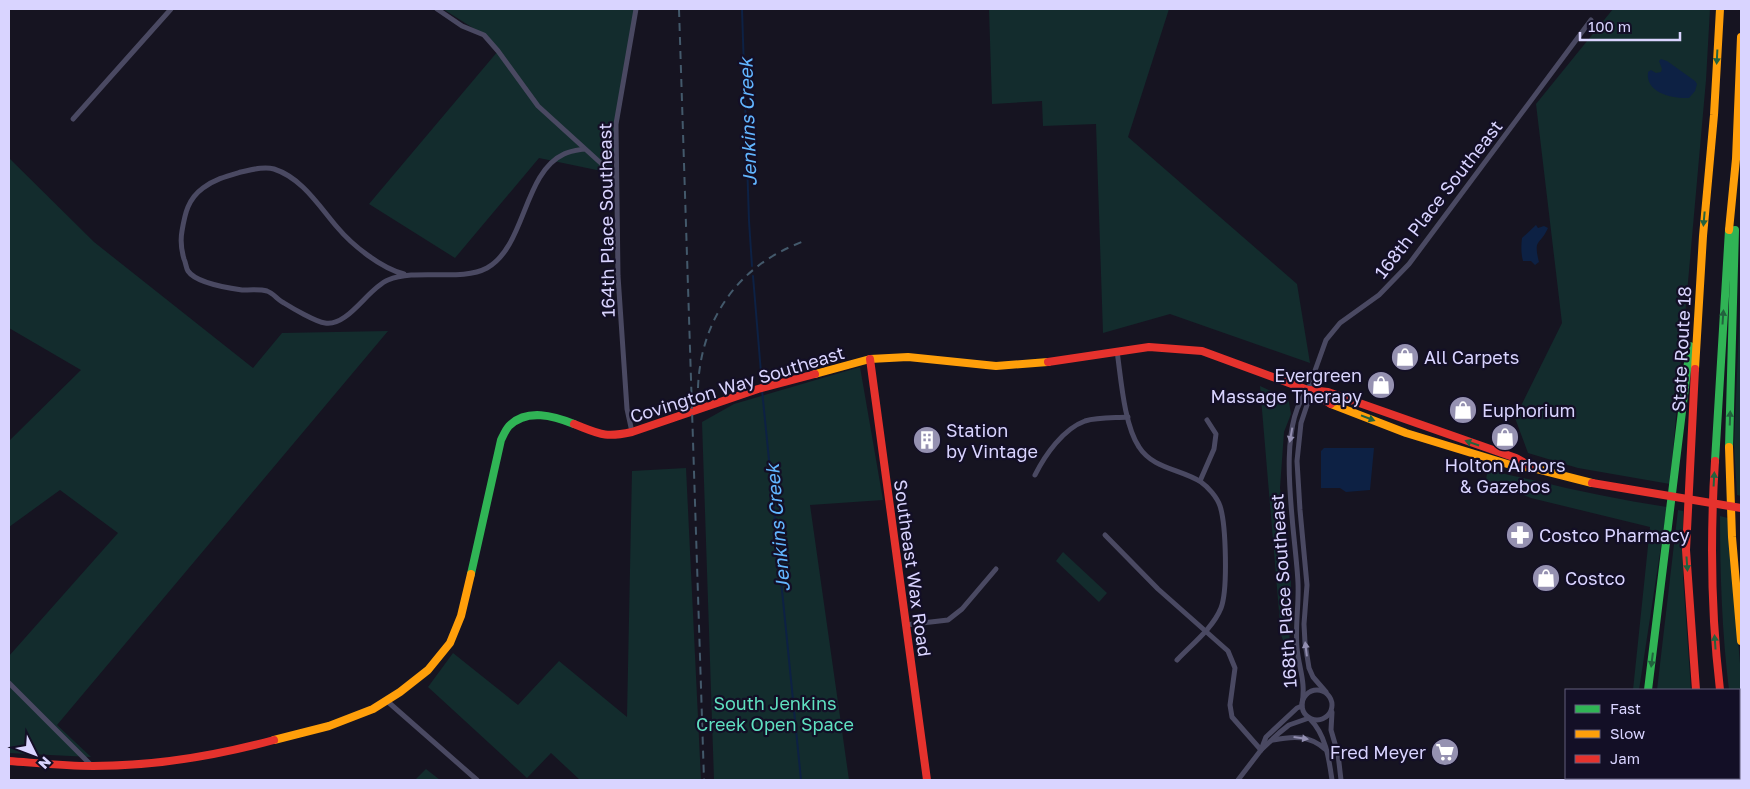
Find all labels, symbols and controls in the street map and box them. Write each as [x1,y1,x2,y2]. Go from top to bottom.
scale bar [1580,10,1680,42]
text: 100 m [1588,17,1631,35]
one-way arrow [1712,50,1720,66]
water label: Jenkins Creek [733,55,761,187]
street label: 168th Place Southeast [1369,116,1507,282]
street label: 164th Place Southeast [593,122,619,318]
one-way arrow [1700,212,1708,228]
street label: State Route 18 [1667,285,1695,413]
one-way arrow [1720,309,1728,325]
street label: Covington Way Southeast [627,341,847,427]
shop icon: All Carpets [1390,342,1420,372]
place label: All Carpets [1424,346,1519,368]
place label: Evergreen Massage Therapy [1211,364,1362,407]
shop icon: Evergreen Massage Therapy [1366,370,1396,400]
shop icon: Euphorium [1448,395,1478,425]
place label: Euphorium [1482,399,1575,421]
one-way arrow [1726,410,1734,426]
one-way arrow [1361,414,1376,422]
place label: Station by Vintage [946,419,1038,462]
shop icon: Holton Arbors & Gazebos [1490,422,1520,452]
building icon: Station by Vintage [912,425,942,455]
one-way arrow [1286,427,1294,443]
one-way arrow [1465,439,1480,446]
place label: Holton Arbors & Gazebos [1445,454,1565,497]
water label: Jenkins Creek [760,461,794,593]
one-way arrow [1710,471,1718,487]
street label: Southeast Wax Road [890,478,936,658]
street label: 168th Place Southeast [1265,493,1301,689]
pharmacy icon: Costco Pharmacy [1505,520,1535,550]
place label: Costco Pharmacy [1539,524,1690,546]
one-way arrow [1684,556,1692,572]
shop icon: Costco [1531,563,1561,593]
place label: Costco [1565,567,1625,589]
one-way arrow [1711,633,1719,649]
one-way arrow [1302,641,1310,657]
one-way arrow [1648,652,1656,668]
legend [1565,689,1740,779]
park label: South Jenkins Creek Open Space [696,692,854,735]
text: Fast [1610,699,1641,717]
text: Slow [1610,724,1645,742]
north arrow [10,729,60,779]
one-way arrow [1293,734,1309,742]
supermarket icon: Fred Meyer [1430,737,1460,767]
place label: Fred Meyer [1330,741,1426,763]
text: Jam [1610,749,1640,767]
text: N [35,753,55,773]

